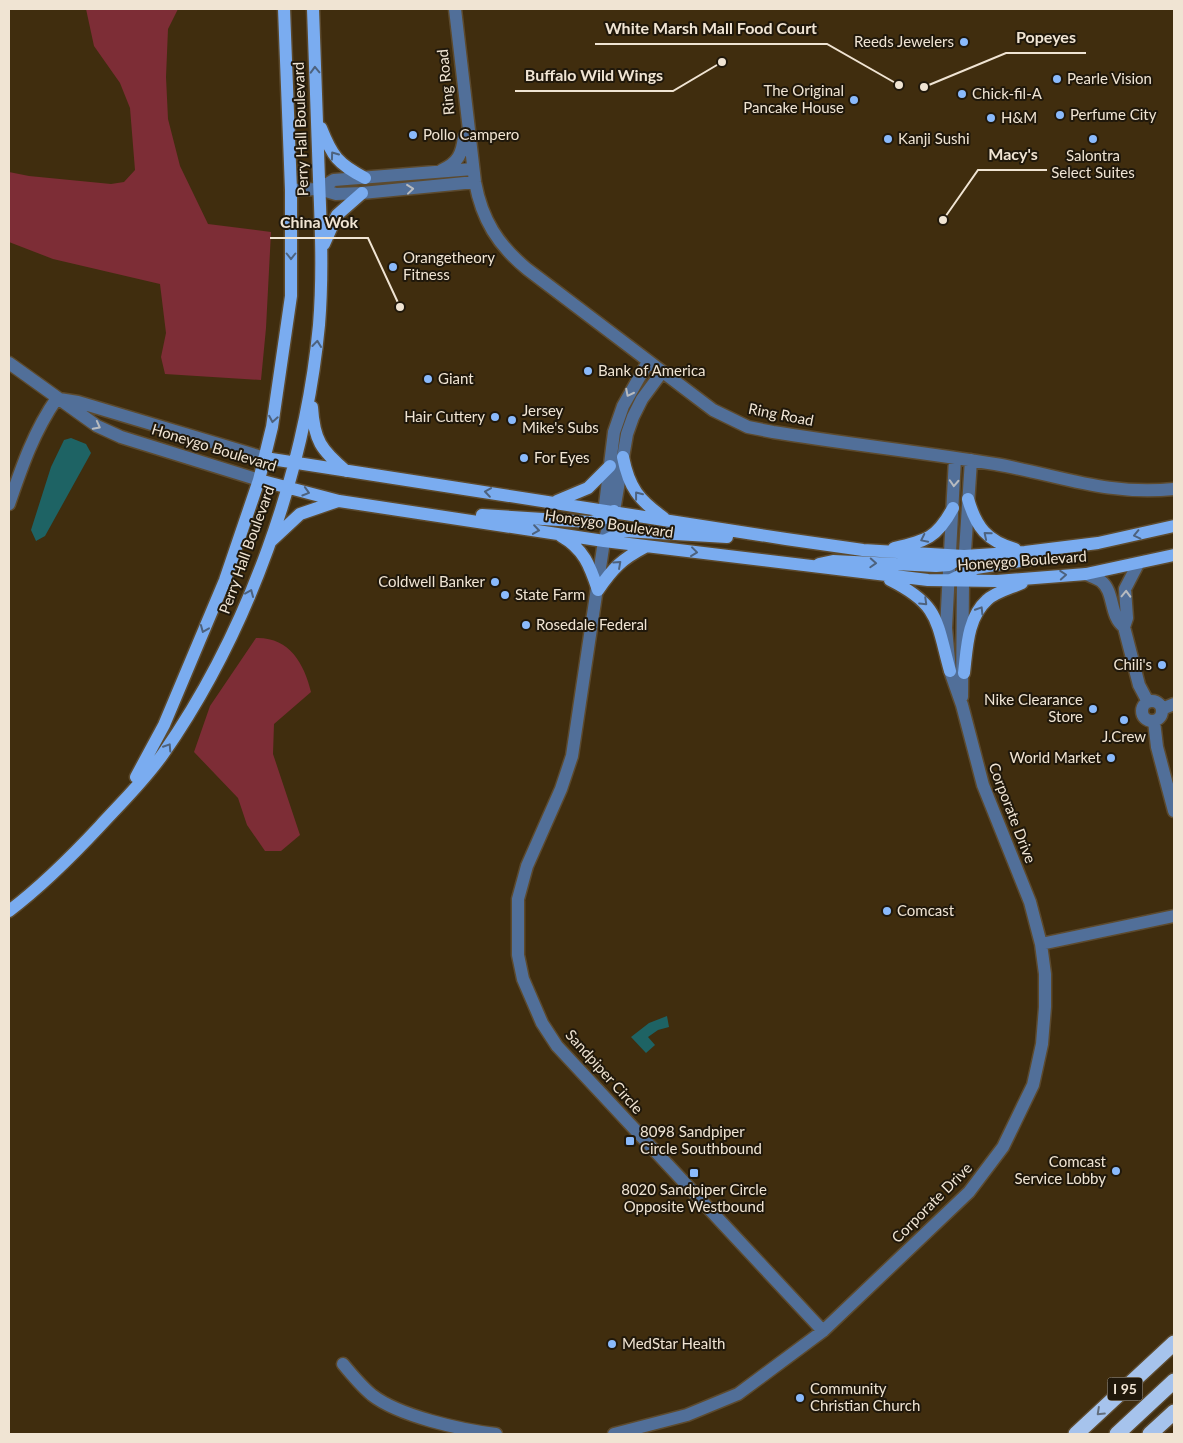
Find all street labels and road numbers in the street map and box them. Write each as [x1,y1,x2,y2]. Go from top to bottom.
street label: Ring Road [433,48,457,116]
street label: Perry Hall Boulevard [289,61,311,197]
street label: Ring Road [747,399,815,429]
street label: Honeygo Boulevard [150,419,279,475]
street label: Perry Hall Boulevard [215,483,278,616]
street label: Honeygo Boulevard [544,505,675,541]
street label: Honeygo Boulevard [957,546,1087,574]
street label: Corporate Drive [985,760,1040,866]
street label: Sandpiper Circle [562,1026,647,1117]
street label: Corporate Drive [887,1158,975,1246]
road number: I 95 [1108,1378,1142,1400]

